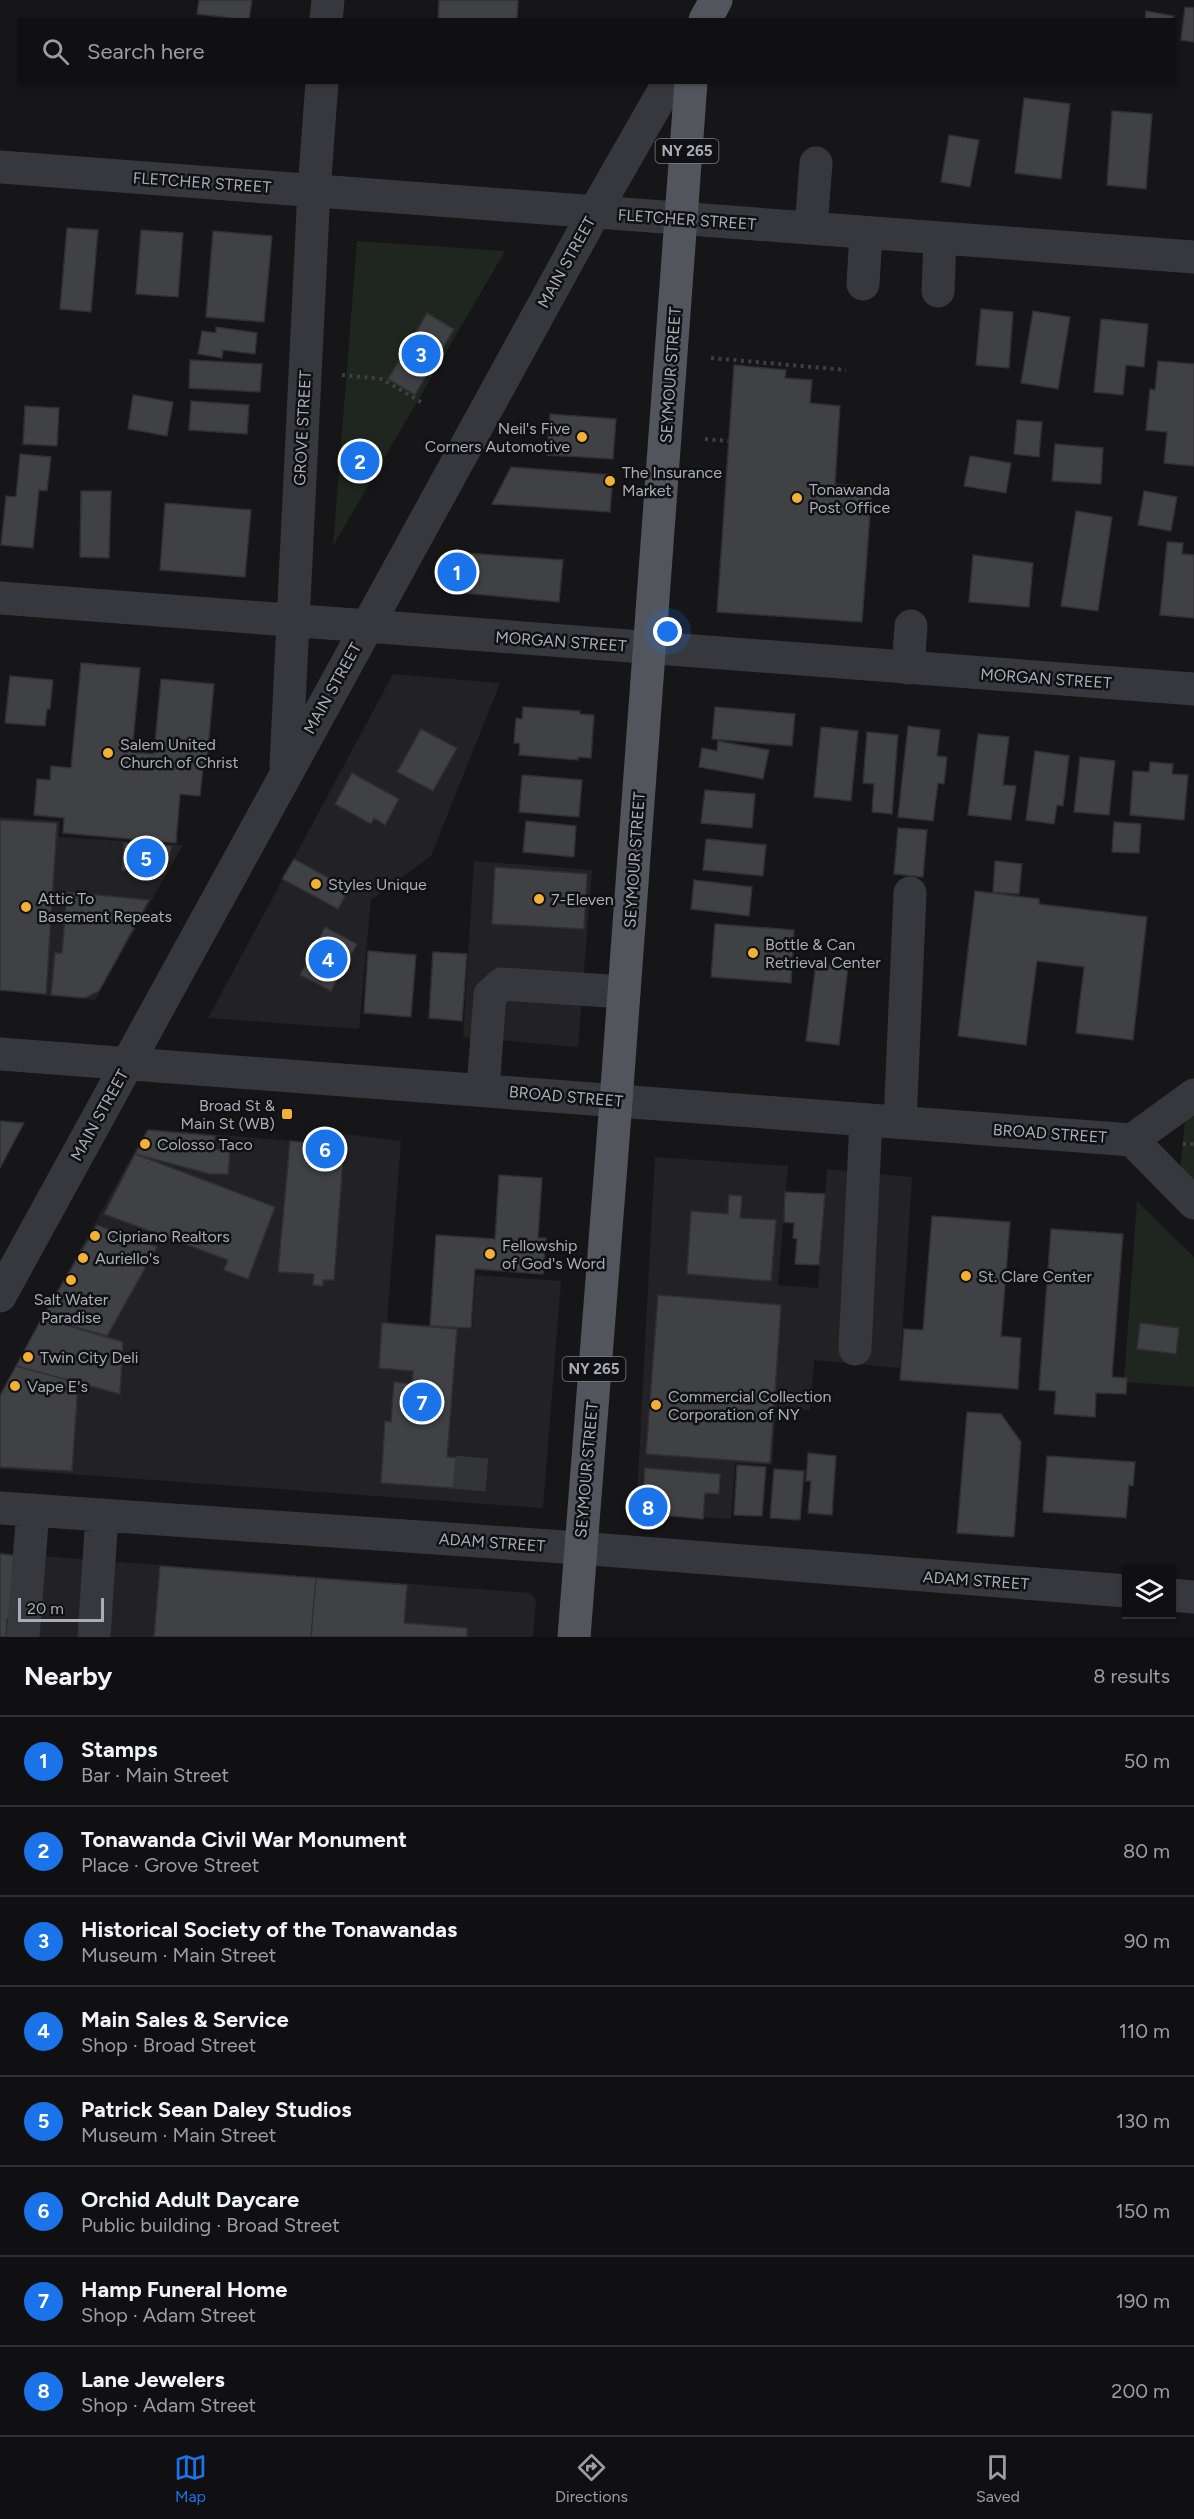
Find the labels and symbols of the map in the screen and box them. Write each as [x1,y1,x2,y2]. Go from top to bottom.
road number: NY 265 [656,139,718,163]
street label: FLETCHER STREET [132,168,272,197]
street label: FLETCHER STREET [617,205,757,234]
street label: MAIN STREET [534,213,599,311]
street label: SEYMOUR STREET [656,306,685,444]
pin: 3 [402,332,440,376]
street label: GROVE STREET [290,370,315,486]
place label: Neil's Five Corners Automotive [425,419,570,456]
marker: Neil's Five Corners Automotive [575,430,589,444]
pin: 2 [340,438,380,484]
place label: The Insurance Market [622,463,722,500]
marker: The Insurance Market [603,474,617,488]
place label: Tonawanda Post Office [809,480,890,517]
marker: Tonawanda Post Office [790,491,804,505]
pin: 1 [438,550,476,594]
your location [653,617,682,646]
street label: MORGAN STREET [495,627,627,656]
street label: MAIN STREET [300,639,365,737]
street label: MORGAN STREET [980,664,1112,693]
place label: Salem United Church of Christ [120,735,239,772]
marker: Salem United Church of Christ [101,746,115,760]
street label: SEYMOUR STREET [620,791,649,929]
pin: 5 [126,836,166,880]
place label: Styles Unique [328,875,427,894]
marker: Styles Unique [309,877,323,891]
place label: Attic To Basement Repeats [38,889,172,926]
place label: 7-Eleven [551,890,614,909]
marker: 7-Eleven [532,892,546,906]
marker: Attic To Basement Repeats [19,900,33,914]
place label: Bottle & Can Retrieval Center [765,935,881,972]
pin: 4 [308,936,348,982]
marker: Bottle & Can Retrieval Center [746,946,760,960]
street label: MAIN STREET [67,1066,132,1164]
street label: BROAD STREET [508,1082,624,1111]
place label: Broad St & Main St (WB) [180,1096,276,1133]
marker: Broad St & Main St (WB) [280,1107,294,1121]
street label: BROAD STREET [992,1120,1108,1147]
pin: 6 [306,1126,344,1172]
place label: Colosso Taco [157,1135,253,1154]
marker: Colosso Taco [138,1137,152,1151]
place label: Cipriano Realtors [107,1227,230,1246]
marker: Cipriano Realtors [88,1229,102,1243]
place label: Fellowship of God's Word [502,1236,605,1273]
marker: Fellowship of God's Word [483,1247,497,1261]
place label: Auriello's [95,1249,160,1268]
marker: Auriello's [76,1251,90,1265]
place label: St. Clare Center [978,1267,1092,1286]
marker: St. Clare Center [959,1269,973,1283]
marker: Salt Water Paradise [64,1273,78,1287]
place label: Salt Water Paradise [34,1290,109,1327]
place label: Twin City Deli [40,1348,138,1367]
marker: Twin City Deli [21,1350,35,1364]
road number: NY 265 [562,1357,626,1381]
place label: Vape E's [27,1377,88,1396]
marker: Vape E's [8,1379,22,1393]
pin: 7 [402,1380,442,1424]
place label: Commercial Collection Corporation of NY [668,1387,831,1424]
marker: Commercial Collection Corporation of NY [649,1398,663,1412]
street label: SEYMOUR STREET [571,1401,602,1539]
pin: 8 [628,1484,668,1530]
street label: ADAM STREET [438,1529,546,1556]
street label: ADAM STREET [922,1567,1030,1594]
scale bar [18,1595,104,1622]

